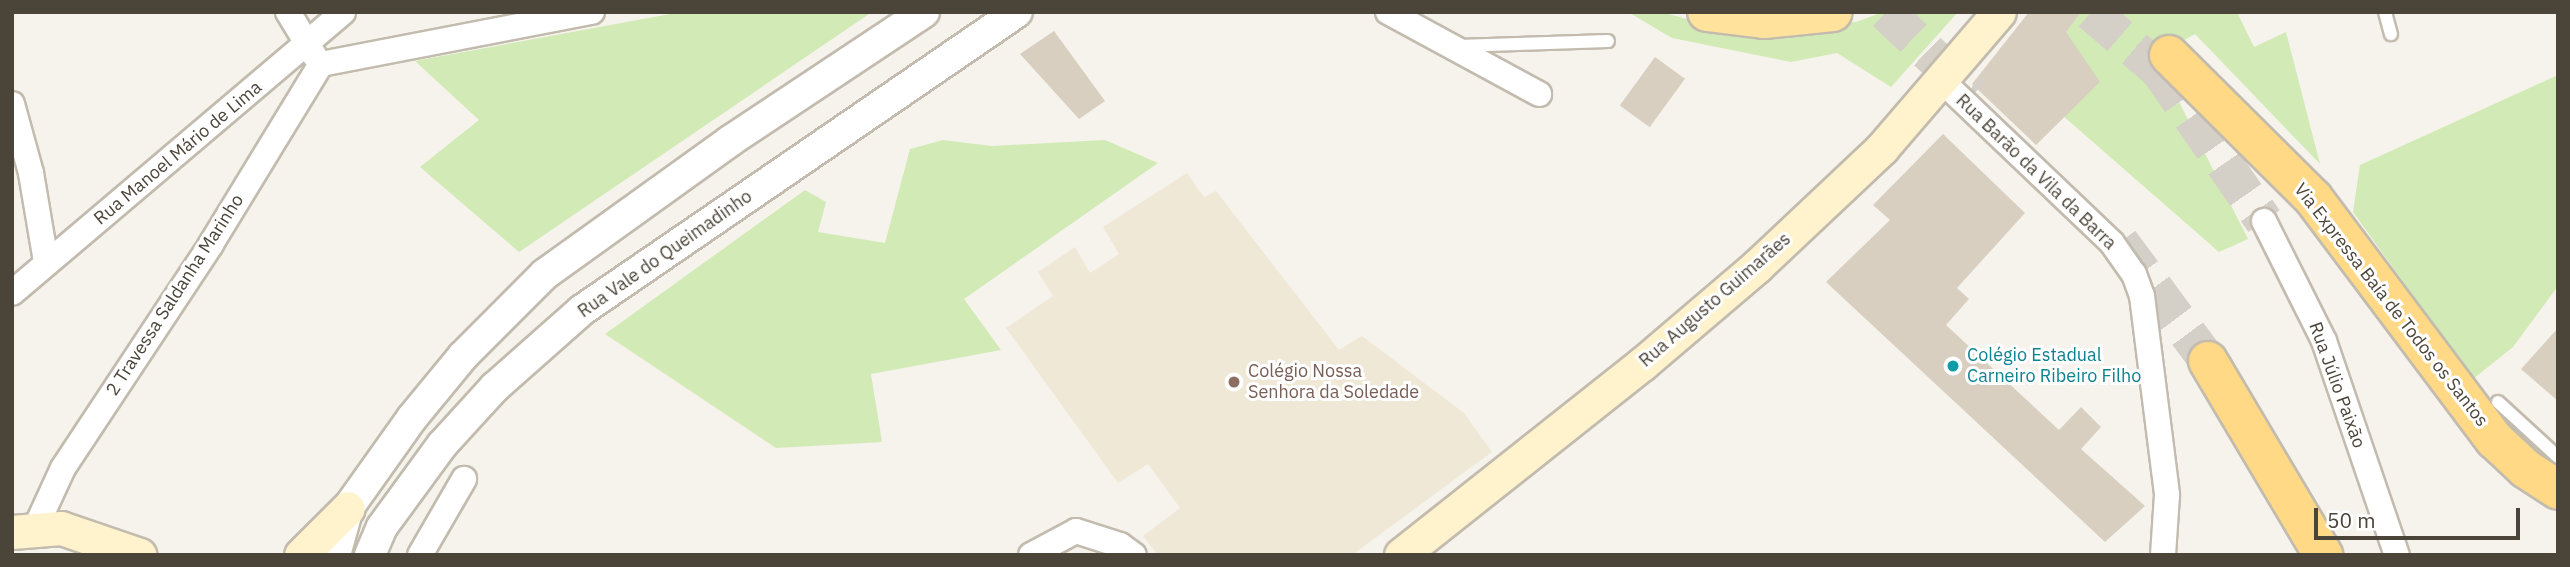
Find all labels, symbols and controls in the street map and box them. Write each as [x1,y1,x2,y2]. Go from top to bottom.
street label: Rua Manoel Mário de Lima [90,77,266,229]
street label: Rua Barão da Vila da Barra [1951,90,2121,254]
street label: Via Expressa Baía de Todos os Santos [2289,179,2493,431]
street label: Rua Vale do Queimadinho [574,186,756,322]
street label: 2 Travessa Saldanha Marinho [102,190,248,400]
street label: Rua Augusto Guimarães [1635,228,1795,372]
street label: Rua Júlio Paixão [2304,319,2370,451]
place label: Colégio Estadual Carneiro Ribeiro Filho [1967,345,2141,388]
marker: Colégio Estadual Carneiro Ribeiro Filho [1945,358,1961,374]
place label: Colégio Nossa Senhora da Soledade [1248,361,1419,404]
marker: Colégio Nossa Senhora da Soledade [1226,374,1242,390]
scale bar [2318,494,2524,538]
text: 50 m [2327,506,2376,534]

